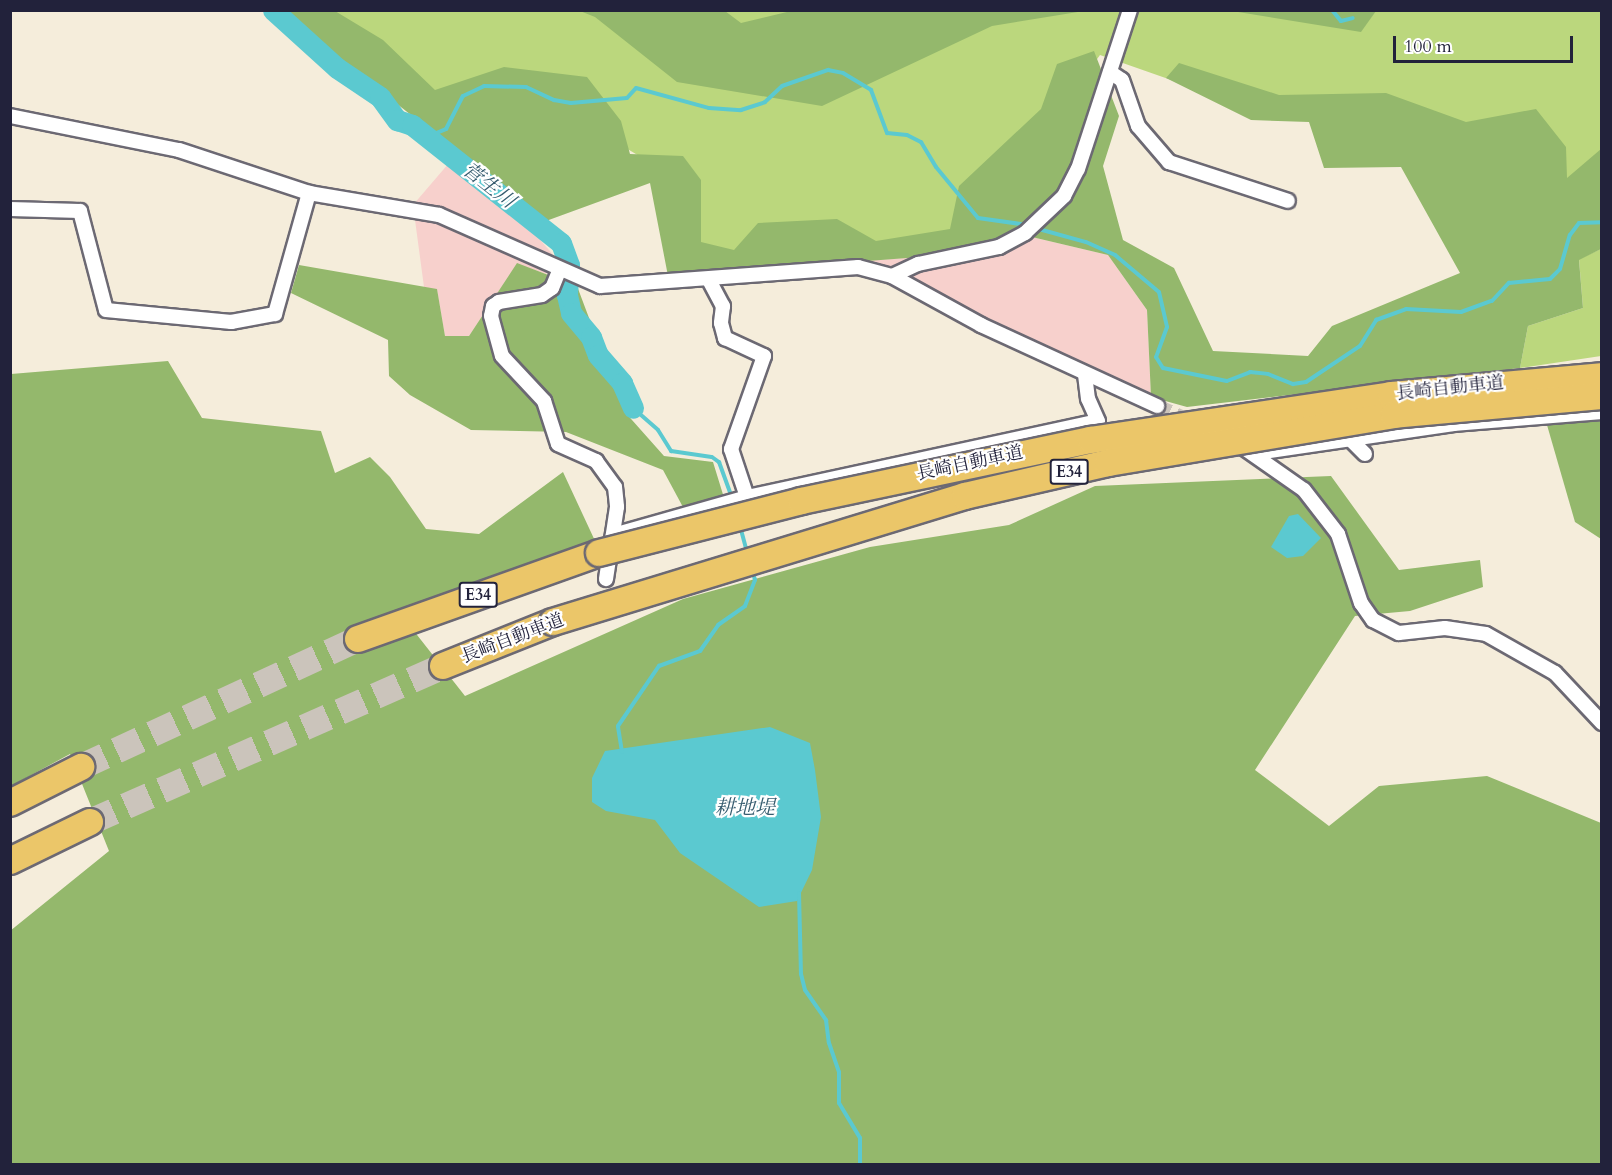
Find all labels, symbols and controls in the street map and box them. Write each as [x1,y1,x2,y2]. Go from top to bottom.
scale bar [1396,24,1576,62]
text: 100 m [1404,34,1452,59]
water label: 菅生川 [458,157,520,213]
street label: 長崎自動車道 [1395,373,1505,405]
street label: 長崎自動車道 [915,442,1025,486]
road number: E34 [1050,459,1088,485]
road number: E34 [458,582,498,608]
street label: 長崎自動車道 [459,610,567,668]
water label: 耕地堤 [715,795,775,819]

